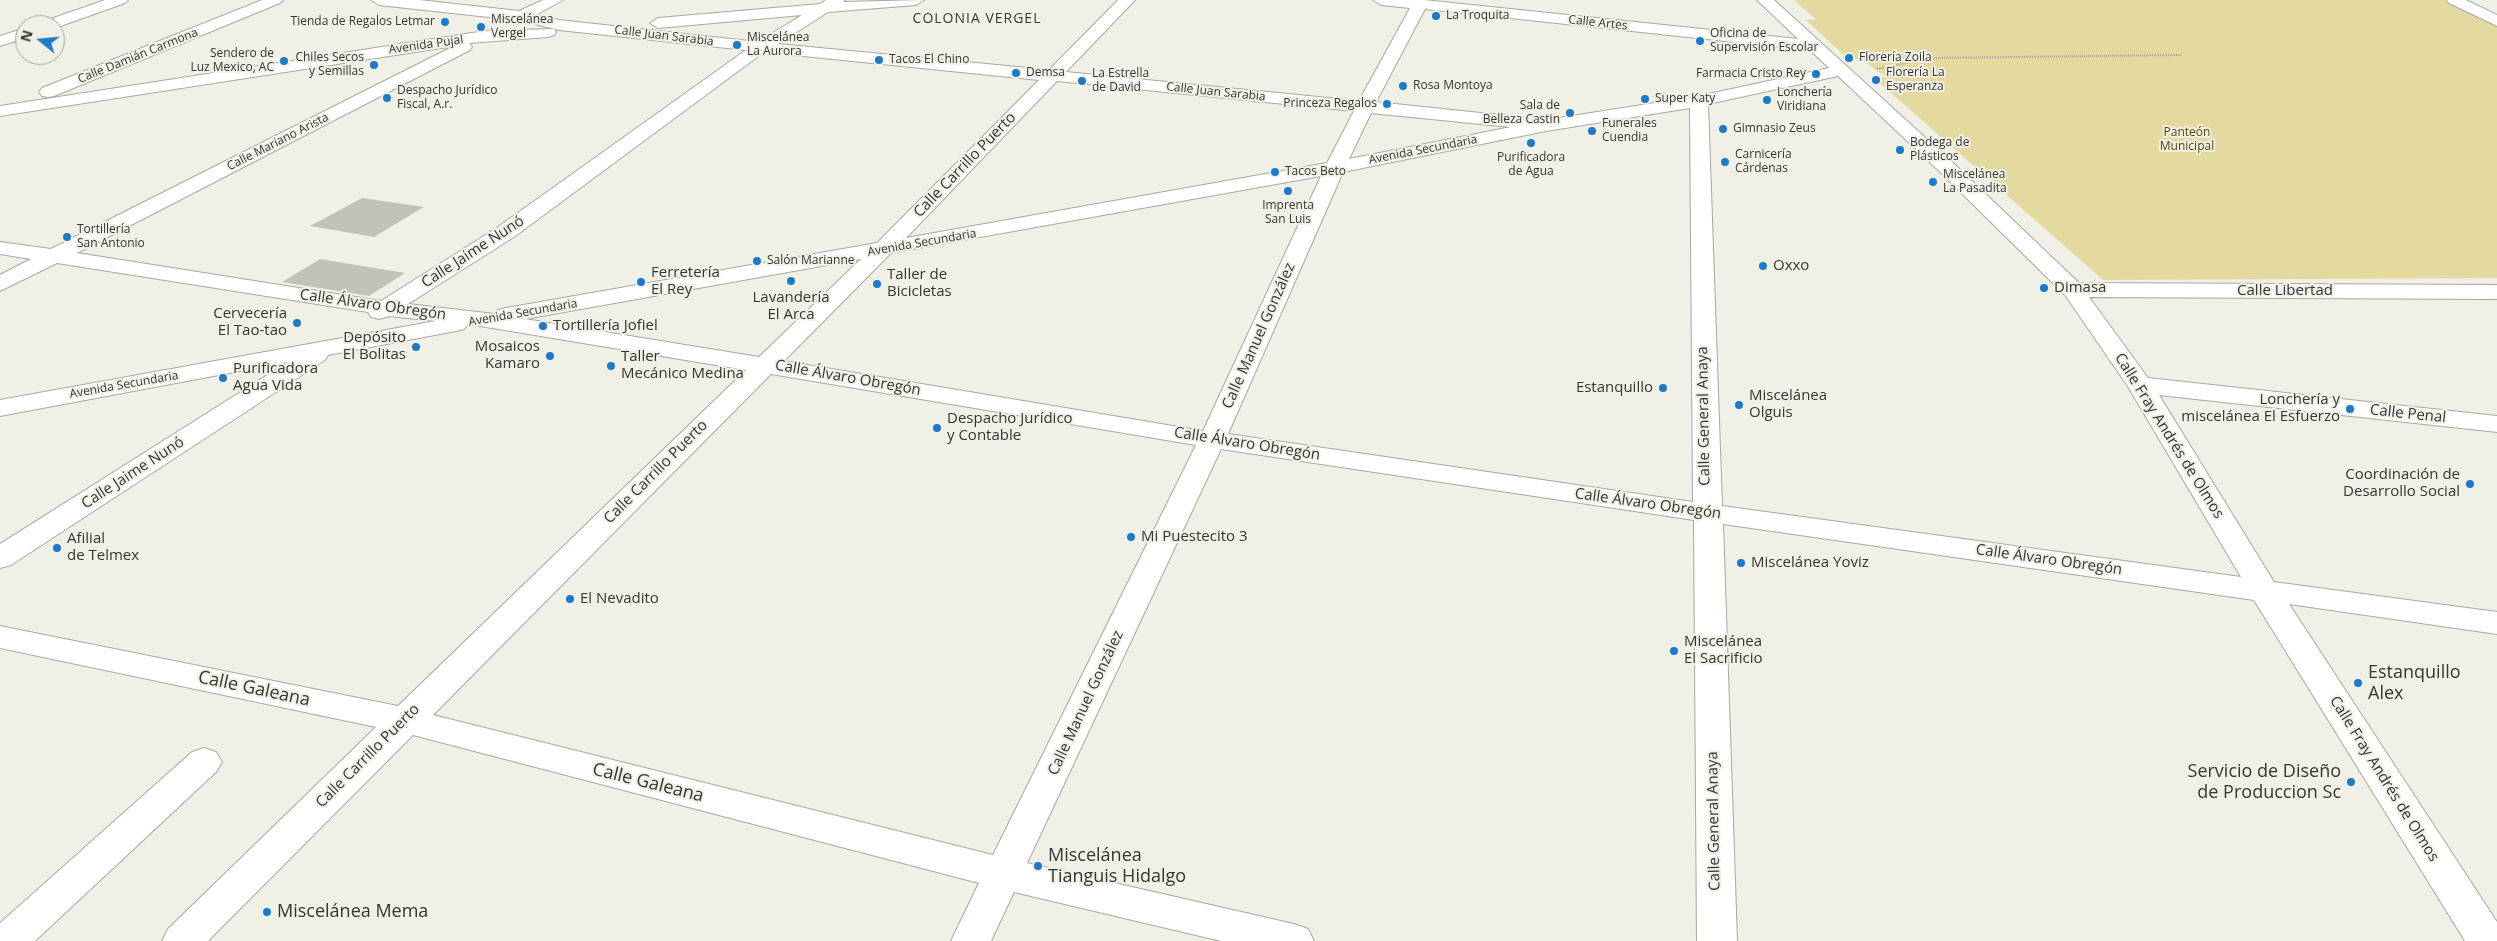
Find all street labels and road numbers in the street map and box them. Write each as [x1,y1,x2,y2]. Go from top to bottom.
street label: Calle Artes [1568,13,1628,33]
street label: Calle Juan Sarabia [614,23,714,49]
street label: Calle Damián Carmona [76,25,200,87]
street label: Avenida Pujal [388,33,464,57]
street label: Calle Juan Sarabia [1166,80,1266,104]
street label: Calle Carrillo Puerto [910,109,1020,221]
street label: Calle Mariano Arista [225,110,331,174]
street label: Avenida Secundaria [1368,132,1478,168]
street label: Calle Jaime Nunó [418,212,528,292]
street label: Avenida Secundaria [866,226,978,260]
street label: Calle Manuel González [1219,260,1299,412]
street label: Calle Libertad [2237,282,2333,300]
street label: Calle Álvaro Obregón [299,286,447,324]
street label: Avenida Secundaria [467,296,579,330]
street label: Calle General Anaya [1694,346,1714,486]
street label: Calle Fray Andrés de Olmos [2111,350,2227,522]
street label: Calle Álvaro Obregón [774,356,922,400]
street label: Avenida Secundaria [68,368,180,402]
street label: Calle Penal [2369,401,2447,427]
street label: Calle Carrillo Puerto [600,416,712,528]
street label: Calle Álvaro Obregón [1173,424,1321,464]
street label: Calle Jaime Nunó [78,433,188,513]
street label: Calle Álvaro Obregón [1574,485,1722,523]
street label: Calle Álvaro Obregón [1975,541,2123,579]
street label: Calle Manuel González [1045,628,1127,778]
street label: Calle Galeana [196,667,312,711]
street label: Calle Fray Andrés de Olmos [2326,693,2442,865]
street label: Calle Carrillo Puerto [312,700,424,812]
street label: Calle General Anaya [1704,751,1724,891]
street label: Calle Galeana [590,759,706,807]

